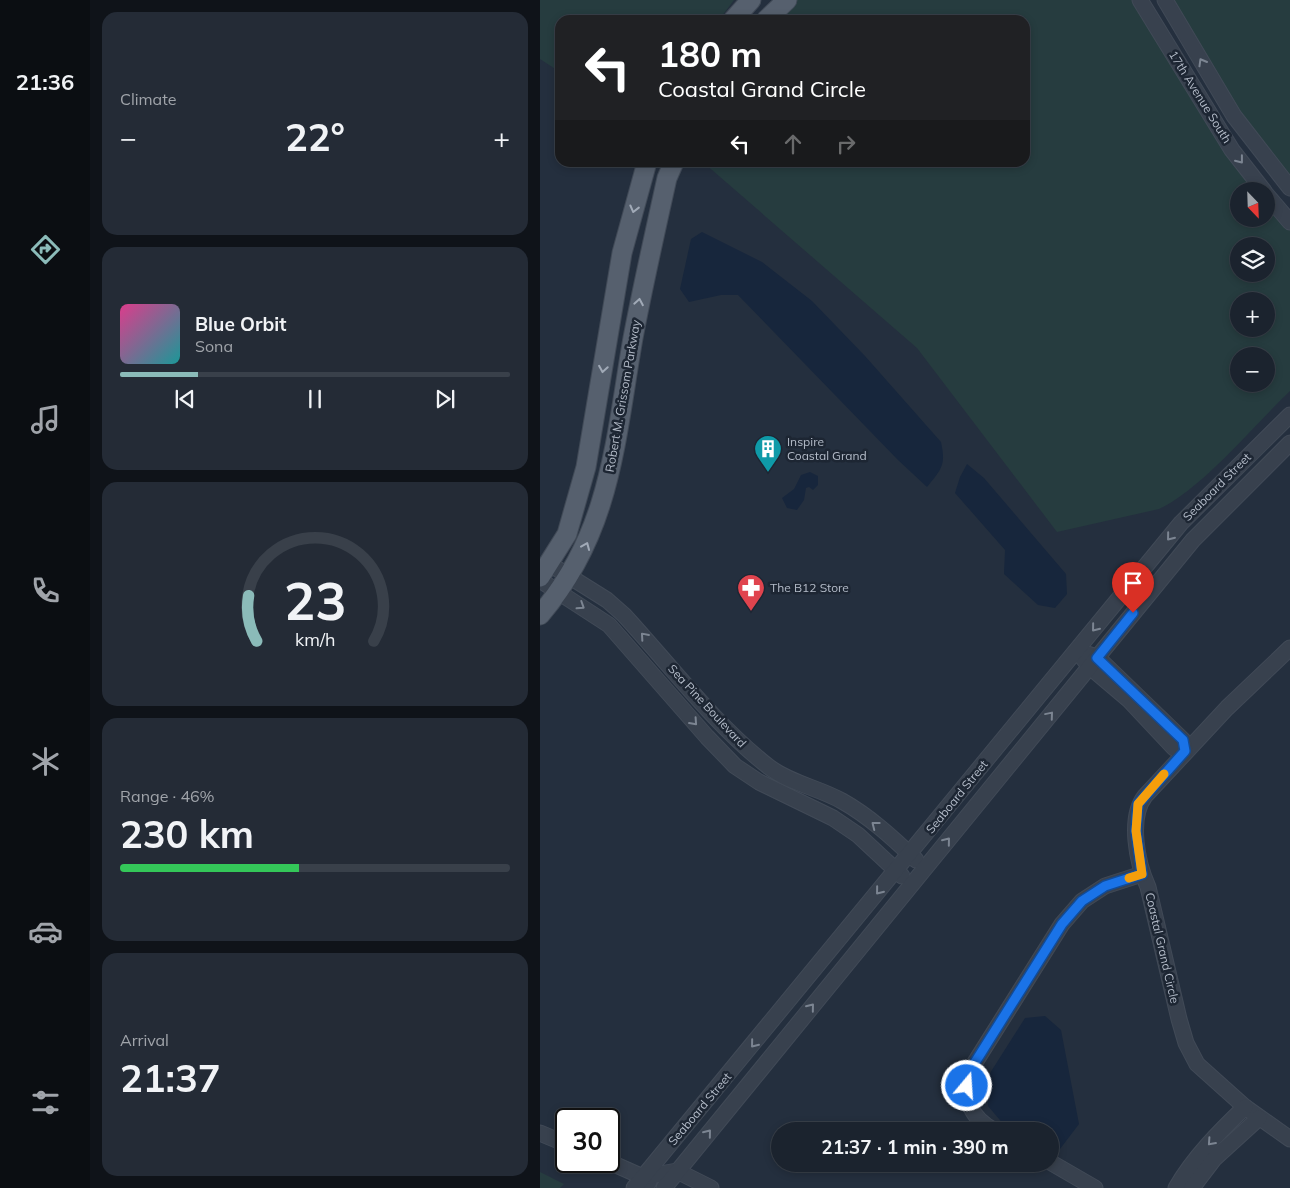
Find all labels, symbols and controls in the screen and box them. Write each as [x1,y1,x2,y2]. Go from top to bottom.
text: 180 m [658,32,762,76]
icon: left [575,35,640,100]
street label: 17th Avenue South [1166,48,1235,146]
one-way arrow [1199,58,1209,67]
text: 21:36 [16,68,74,96]
text: Coastal Grand Circle [658,75,866,103]
text: Climate [120,89,176,109]
text: 22° [285,113,345,161]
text: − [120,120,137,155]
text: + [493,120,510,155]
icon: left [726,130,754,158]
icon: ahead [779,130,807,158]
icon: right [832,130,860,158]
one-way arrow [1234,154,1243,164]
north arrow [1230,182,1275,228]
map controls [1230,182,1275,392]
one-way arrow [629,205,639,213]
icon: directions [28,232,63,267]
button: layers [1230,237,1275,282]
button: + [1230,292,1275,337]
one-way arrow [634,298,644,307]
text: Blue Orbit [195,312,286,336]
street label: Robert M. Grissom Parkway [602,318,643,473]
text: Sona [195,336,233,356]
button: − [1230,347,1275,392]
one-way arrow [598,364,608,373]
icon: previous [171,385,199,413]
icon: pause [301,385,329,413]
icon: next [431,385,459,413]
icon: music [28,402,63,437]
building icon: Inspire Coastal Grand [753,434,783,473]
place label: Inspire Coastal Grand [787,434,867,463]
street label: Seaboard Street [1179,449,1254,524]
one-way arrow [1167,531,1175,540]
one-way arrow [579,542,590,551]
pin [1112,562,1154,613]
text: 23 [284,568,346,633]
icon: arrive [1119,569,1147,597]
icon: phone [28,573,63,608]
pharmacy icon: The B12 Store [736,573,766,612]
place label: The B12 Store [770,580,849,595]
one-way arrow [576,600,585,609]
one-way arrow [1092,623,1101,632]
text: km/h [295,628,335,650]
one-way arrow [641,633,650,642]
street label: Sea Pine Boulevard [665,661,750,750]
one-way arrow [1044,712,1052,721]
one-way arrow [688,717,697,726]
icon: climate [28,744,63,779]
street label: Seaboard Street [922,757,991,836]
text: Range · 46% [120,786,215,806]
text: 230 km [120,810,254,858]
one-way arrow [872,822,881,830]
one-way arrow [941,838,950,847]
one-way arrow [877,885,885,894]
street label: Coastal Grand Circle [1142,891,1183,1005]
icon: car [28,914,63,949]
one-way arrow [805,1004,814,1013]
text: Arrival [120,1030,169,1050]
one-way arrow [752,1038,760,1047]
text: 21:37 [120,1054,221,1102]
position arrow [940,1059,992,1111]
street label: Seaboard Street [665,1069,734,1148]
icon: filters [28,1085,63,1120]
speed limit sign: 30 [555,1108,620,1173]
one-way arrow [702,1130,710,1139]
text: 21:37 · 1 min · 390 m [821,1135,1009,1159]
one-way arrow [1207,1136,1216,1145]

